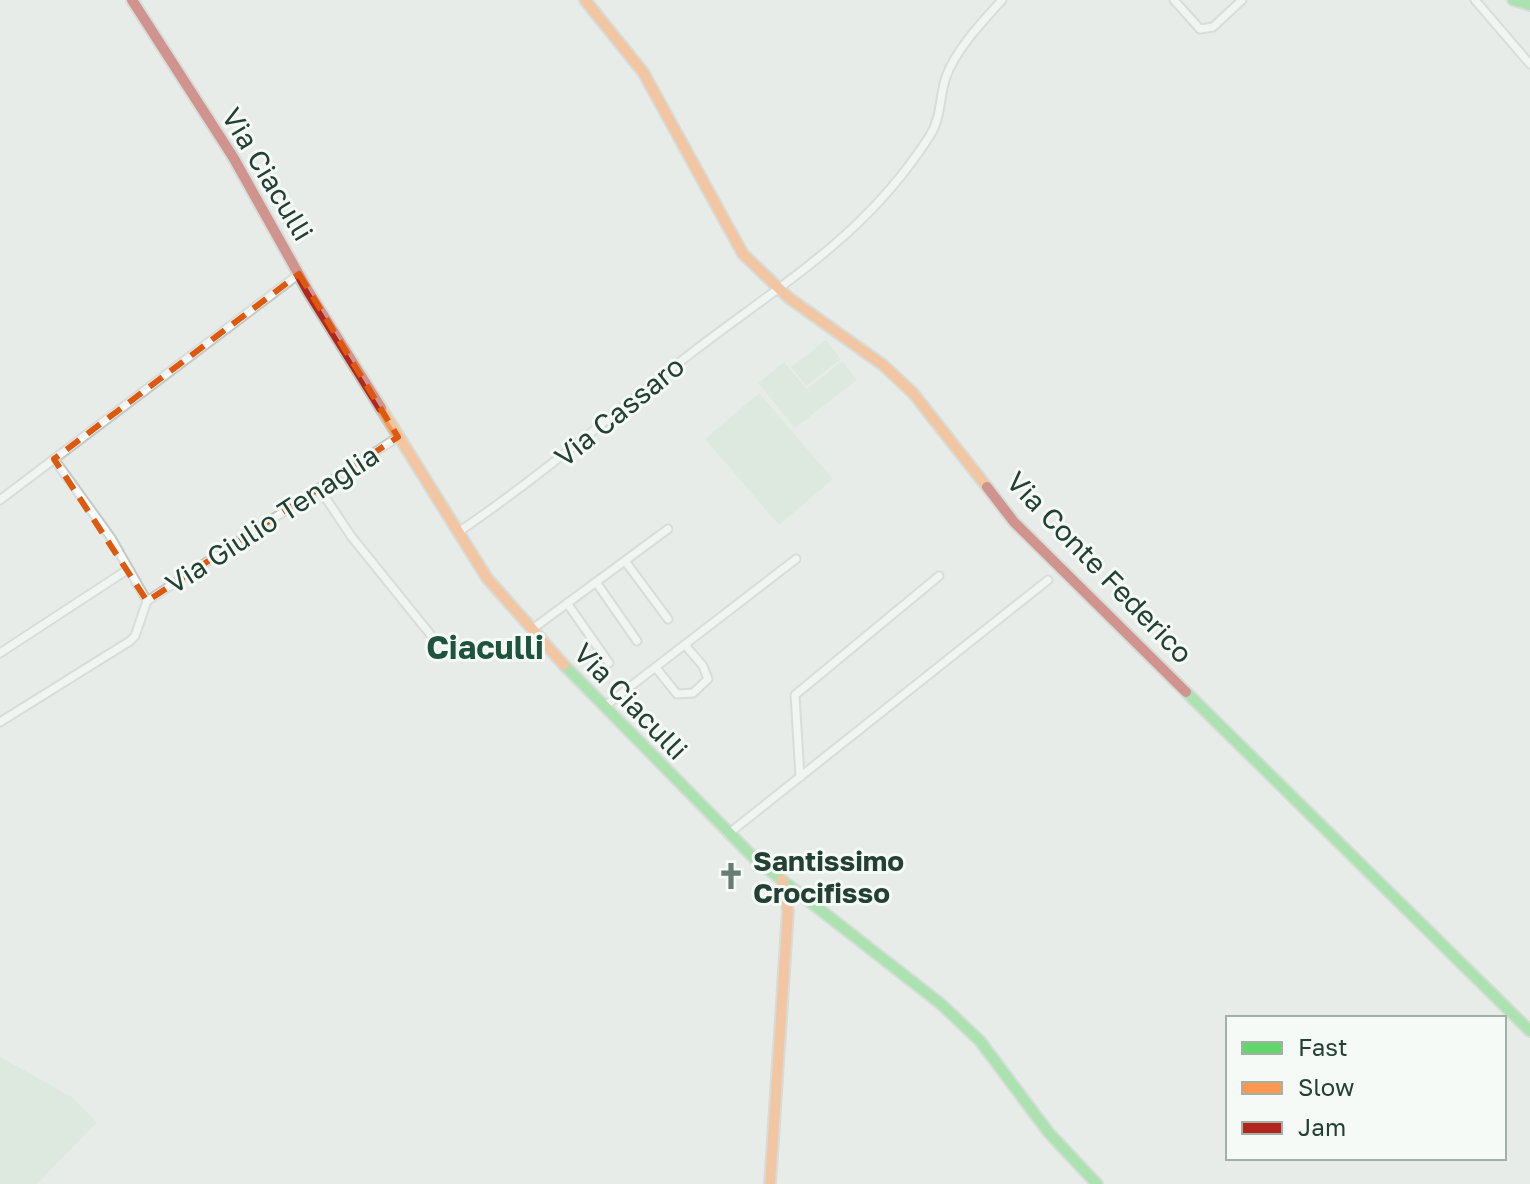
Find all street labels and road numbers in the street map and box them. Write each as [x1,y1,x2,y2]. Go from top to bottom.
street label: Via Ciaculli [215,102,321,246]
street label: Via Cassaro [548,349,690,473]
street label: Via Giulio Tenaglia [159,438,385,600]
street label: Via Conte Federico [1000,465,1200,669]
street label: Via Ciaculli [567,636,695,766]

